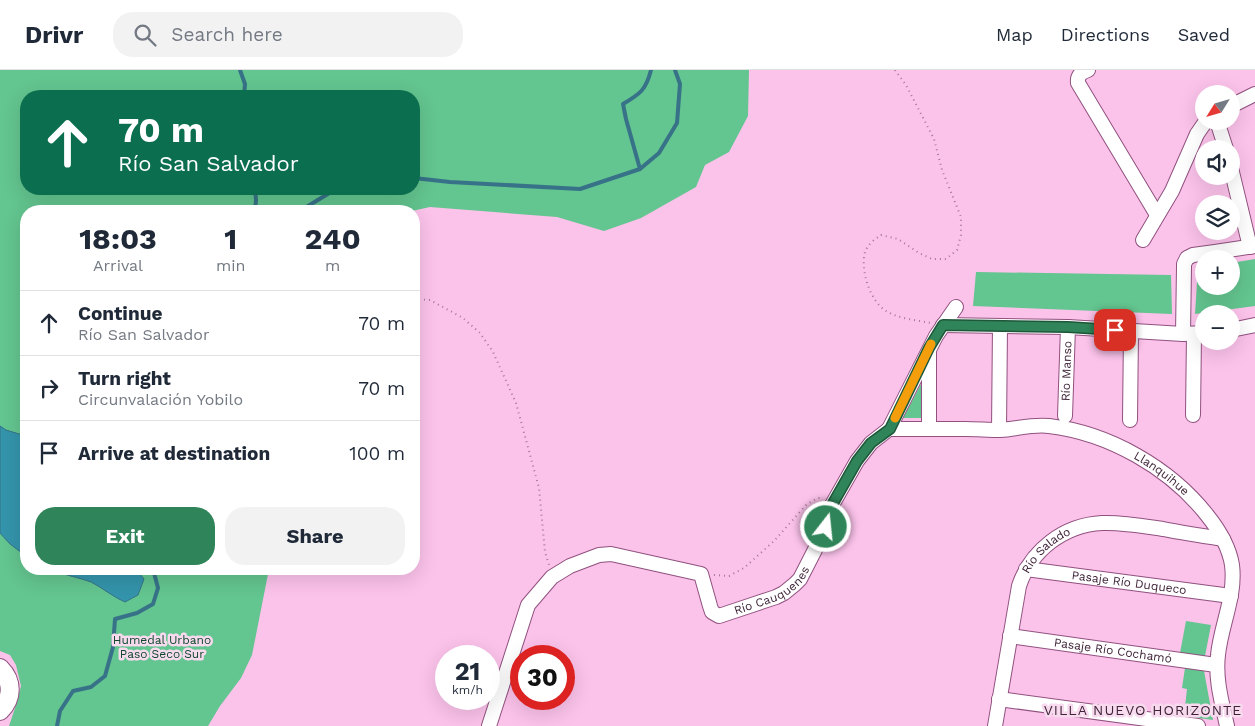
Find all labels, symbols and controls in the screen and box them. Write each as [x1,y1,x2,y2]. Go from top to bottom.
search box [113,12,463,57]
text: Drivr [25,21,83,49]
icon: search [131,21,159,49]
text: Search here [171,23,283,46]
text: Map [996,24,1033,45]
text: Directions [1061,24,1150,45]
text: Saved [1178,24,1230,45]
north arrow [1195,85,1240,130]
map controls [1195,85,1240,350]
text: 70 m [118,109,204,151]
icon: ahead [35,110,100,175]
button: sound [1195,140,1240,185]
text: Río San Salvador [118,151,299,176]
button: layers [1195,195,1240,240]
text: 18:03 [79,221,157,256]
text: 1 [224,221,237,256]
text: 240 [305,221,361,256]
button: + [1195,250,1240,295]
text: Arrival [93,256,143,275]
text: min [216,256,245,275]
text: m [325,256,340,275]
text: Continue [78,302,162,325]
button: − [1195,305,1240,350]
icon: ahead [35,309,63,337]
pin [1094,309,1136,351]
text: 70 m [358,312,405,335]
icon: arrive [1101,316,1129,344]
text: Río San Salvador [78,325,209,344]
street label: Río Manso [1059,341,1075,401]
text: Turn right [78,367,171,390]
icon: right [35,374,63,402]
text: 70 m [358,377,405,400]
text: Circunvalación Yobilo [78,390,243,409]
icon: arrive [35,439,63,467]
text: Arrive at destination [78,442,270,465]
text: 100 m [349,442,405,465]
street label: Llanquihue [1132,449,1192,498]
position arrow [799,500,851,552]
button: Exit [35,507,215,565]
button: Share [225,507,405,565]
street label: Río Salado [1019,524,1072,576]
street label: Río Cauquenes [732,564,812,617]
street label: Pasaje Río Duqueco [1071,568,1187,597]
park label: Humedal Urbano Paso Seco Sur [113,633,211,661]
street label: Pasaje Río Cochamó [1053,635,1173,666]
speed limit sign: 30 [510,645,575,710]
text: 21 [455,657,480,686]
text: km/h [452,683,483,697]
district label: VILLA NUEVO HORIZONTE [1044,702,1242,718]

